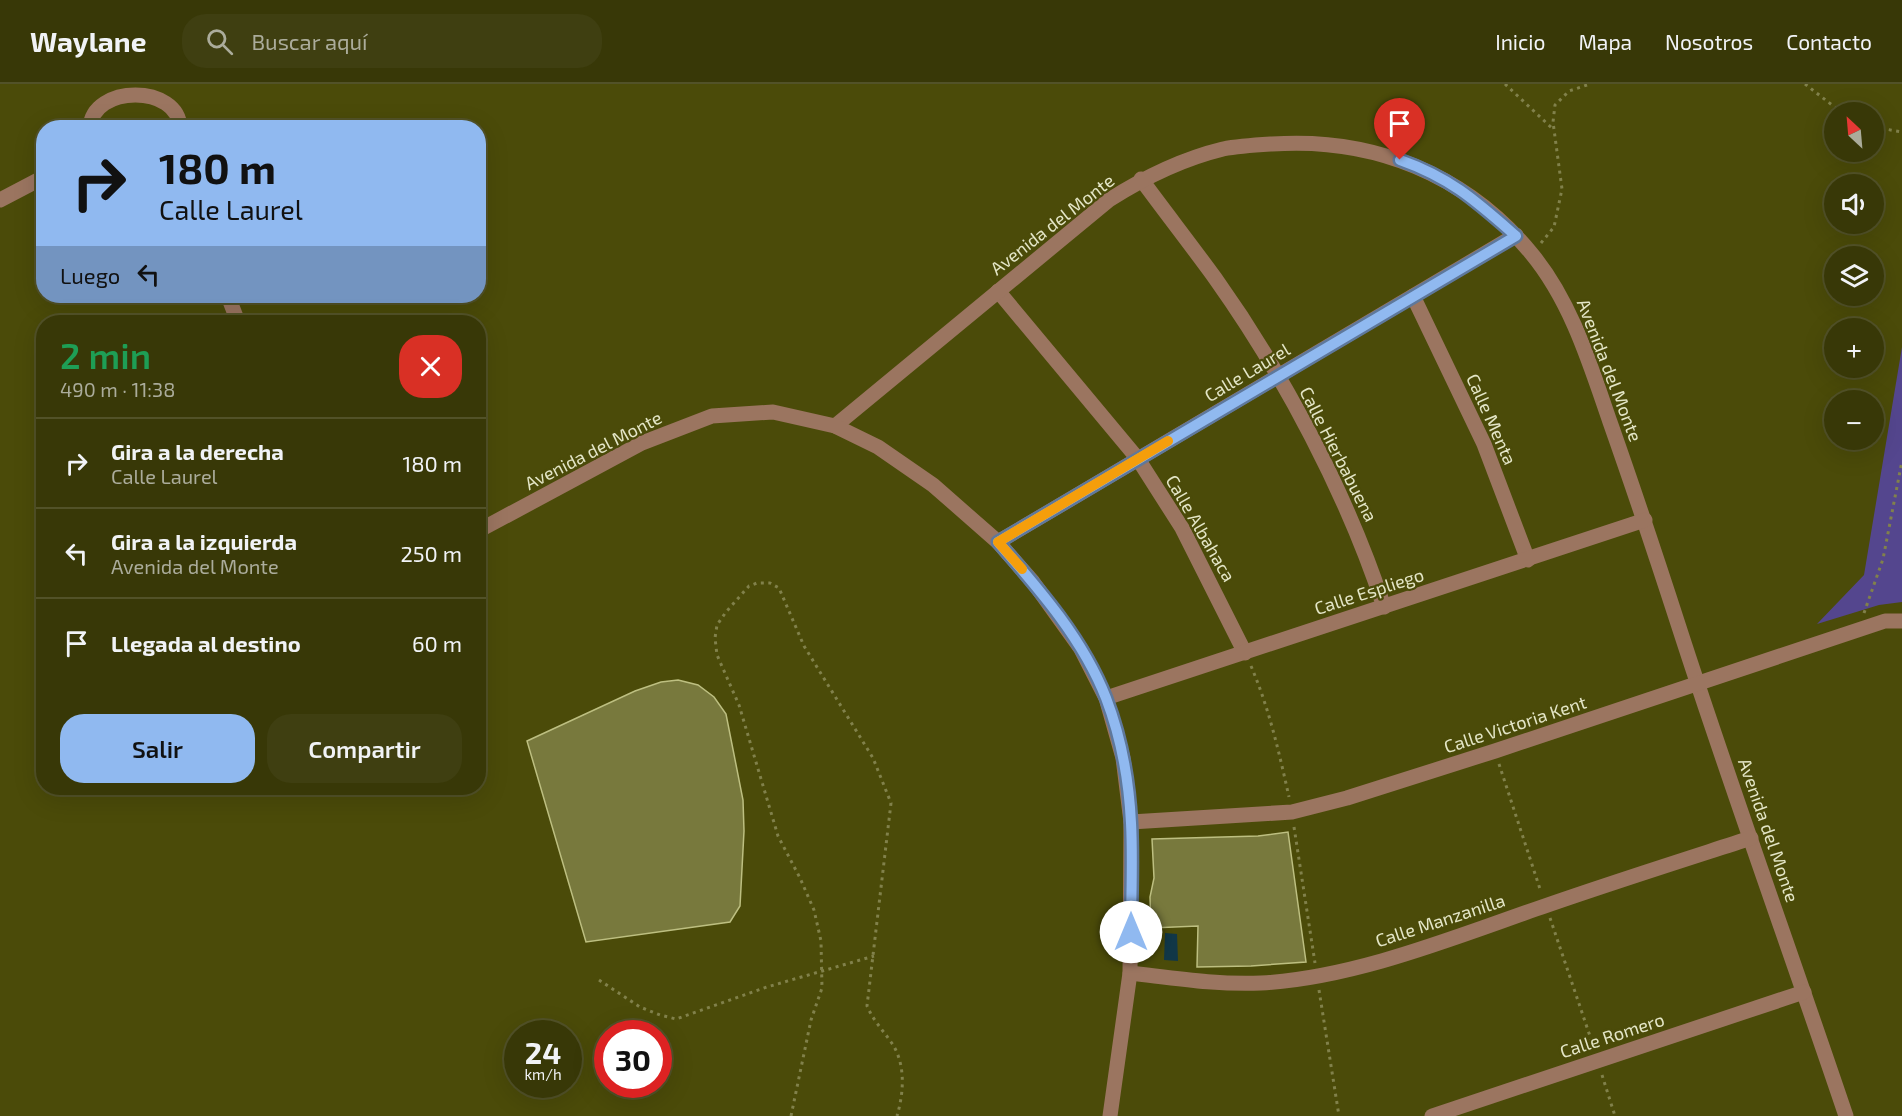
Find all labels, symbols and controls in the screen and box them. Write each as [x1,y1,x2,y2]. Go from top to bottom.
search box [182,14,602,68]
text: Waylane [30,24,146,58]
icon: search [203,25,236,58]
text: Buscar aquí [251,28,368,54]
text: Inicio [1495,29,1545,54]
text: Mapa [1578,29,1632,54]
text: Nosotros [1665,29,1753,54]
text: Contacto [1786,29,1872,54]
pin [1374,98,1425,160]
north arrow [1824,102,1884,162]
map controls [1824,102,1884,450]
icon: arrive [1383,107,1416,140]
text: 180 m [159,142,276,192]
icon: right [60,144,138,222]
street label: Avenida del Monte [986,169,1118,279]
button: sound [1824,174,1884,234]
text: Calle Laurel [159,193,303,225]
button: layers [1824,246,1884,306]
icon: left [132,258,165,291]
text: Luego [60,262,120,288]
street label: Avenida del Monte [1573,296,1647,444]
button: + [1824,318,1884,378]
text: 2 min [60,333,151,376]
button: close [399,335,462,398]
street label: Calle Laurel [1200,338,1294,406]
street label: Calle Menta [1462,370,1522,468]
text: 490 m · 11:38 [60,377,175,401]
street label: Calle Hierbabuena [1295,383,1383,525]
button: − [1824,390,1884,450]
street label: Avenida del Monte [521,406,665,494]
text: Gira a la derecha [111,438,284,464]
icon: right [60,447,93,480]
text: 180 m [402,450,462,476]
text: Calle Laurel [111,464,218,488]
street label: Calle Albahaca [1162,471,1240,585]
text: Gira a la izquierda [111,528,297,554]
icon: left [60,537,93,570]
text: 250 m [400,540,462,566]
text: Avenida del Monte [111,554,279,578]
street label: Calle Espliego [1311,563,1427,619]
icon: arrive [60,627,93,660]
text: Llegada al destino [111,630,301,656]
text: 60 m [412,630,462,656]
street label: Calle Victoria Kent [1441,691,1589,757]
button: Salir [60,714,255,783]
button: Compartir [267,714,462,783]
street label: Avenida del Monte [1734,755,1804,905]
street label: Calle Manzanilla [1372,889,1508,951]
position arrow [1099,900,1163,964]
street label: Calle Romero [1557,1008,1667,1062]
speed limit sign: 30 [594,1020,672,1098]
text: 24 [525,1034,561,1070]
text: km/h [524,1065,562,1083]

